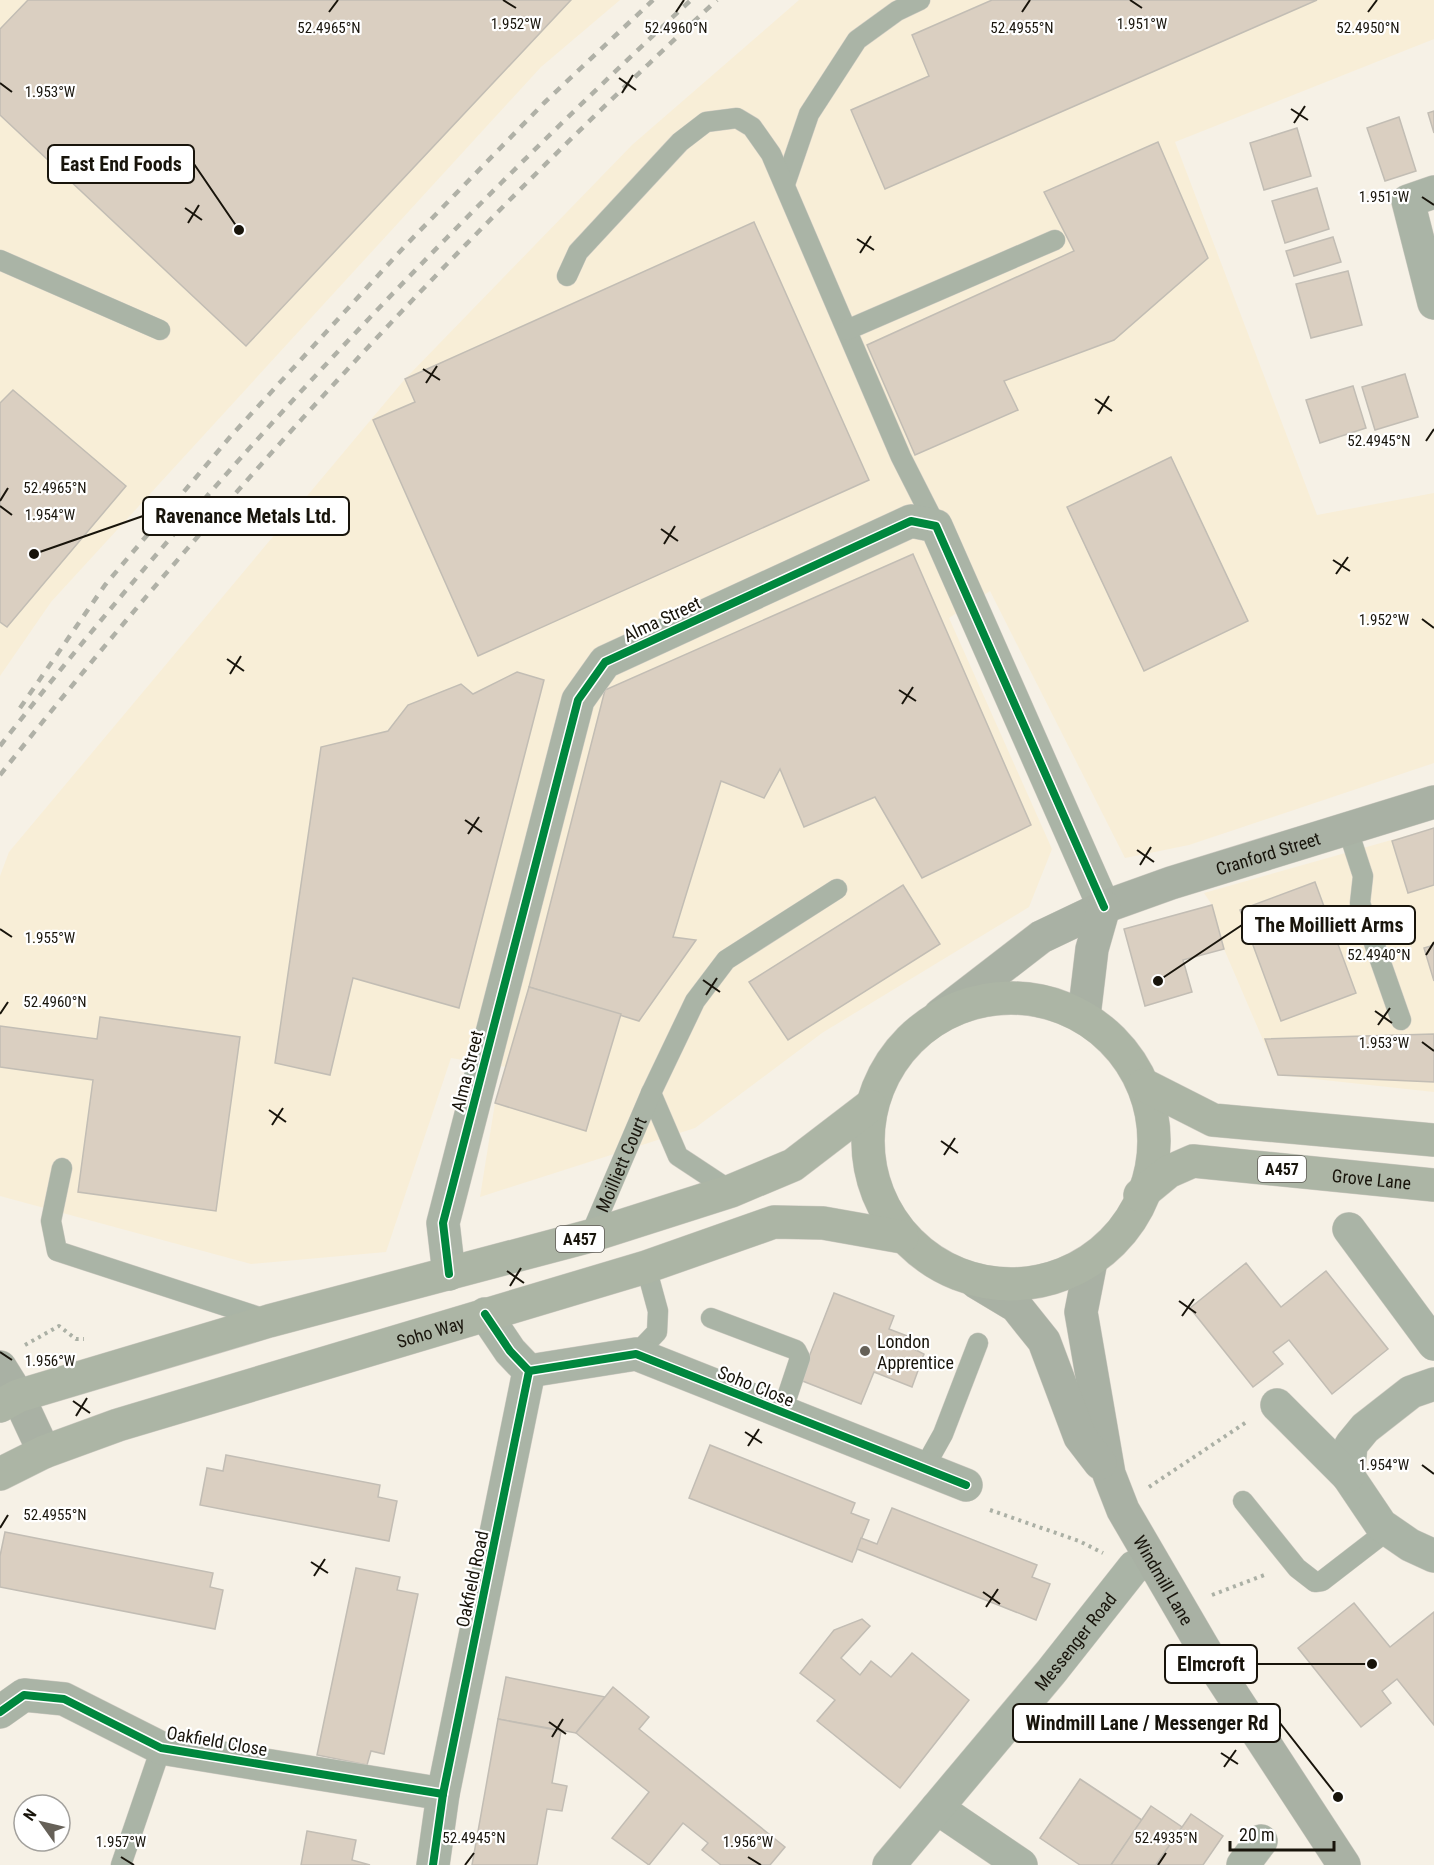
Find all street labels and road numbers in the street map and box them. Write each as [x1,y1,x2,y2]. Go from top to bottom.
street label: Alma Street [620,592,704,646]
street label: Cranford Street [1213,827,1323,879]
street label: Alma Street [447,1028,487,1114]
street label: Moilliett Court [591,1113,650,1215]
road number: A457 [1258,1156,1306,1182]
street label: Grove Lane [1331,1164,1412,1193]
road number: A457 [556,1226,604,1252]
street label: Soho Way [394,1311,467,1352]
street label: Soho Close [715,1361,797,1411]
street label: Oakfield Road [452,1529,492,1629]
street label: Windmill Lane [1130,1531,1198,1628]
street label: Messenger Road [1030,1588,1120,1694]
street label: Oakfield Close [165,1722,269,1760]

